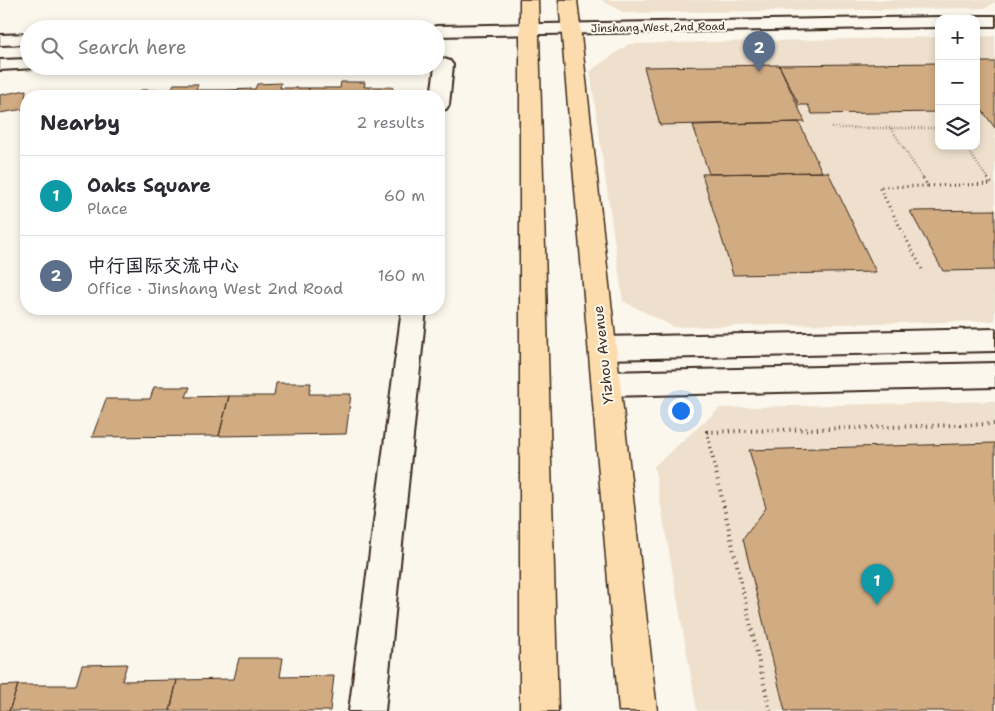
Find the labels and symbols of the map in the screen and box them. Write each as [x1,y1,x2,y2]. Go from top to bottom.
street label: Jinshang West 2nd Road [591,19,725,36]
pin: 2 [743,31,775,72]
street label: Yizhou Avenue [589,305,617,405]
your location [668,398,694,424]
pin: 1 [861,564,893,605]

